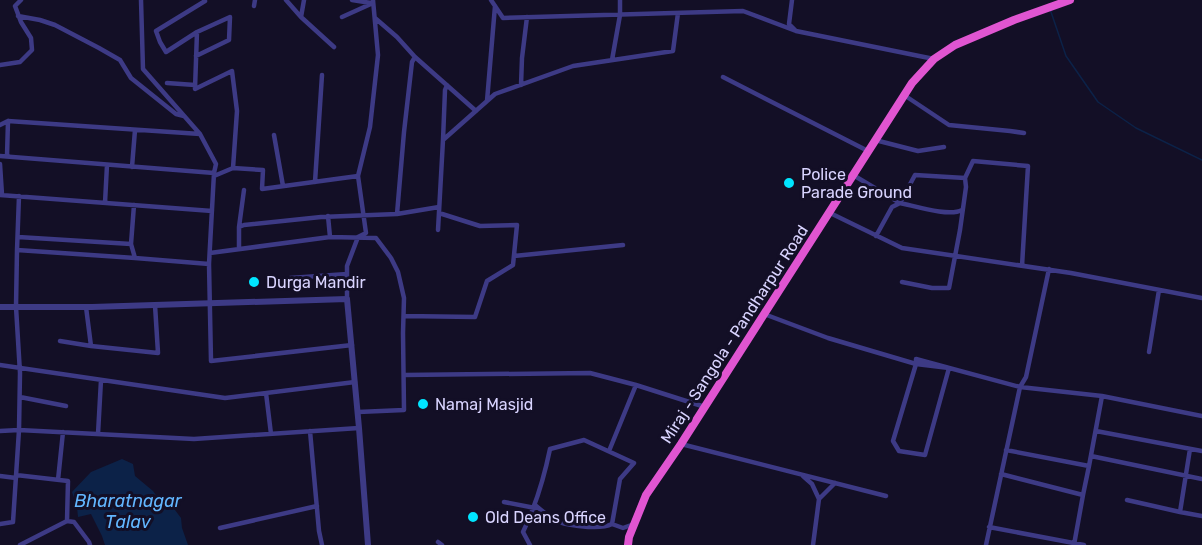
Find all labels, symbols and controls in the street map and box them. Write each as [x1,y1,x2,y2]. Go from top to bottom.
place label: Police Parade Ground [801,165,912,202]
marker: Police Parade Ground [782,176,796,190]
street label: Miraj - Sangola - Pandharpur Road [657,222,812,447]
place label: Durga Mandir [266,273,366,292]
marker: Durga Mandir [247,275,261,289]
place label: Namaj Masjid [435,395,533,414]
marker: Namaj Masjid [416,397,430,411]
water label: Bharatnagar Talav [74,490,183,533]
place label: Old Deans Office [485,508,606,527]
marker: Old Deans Office [466,510,480,524]

